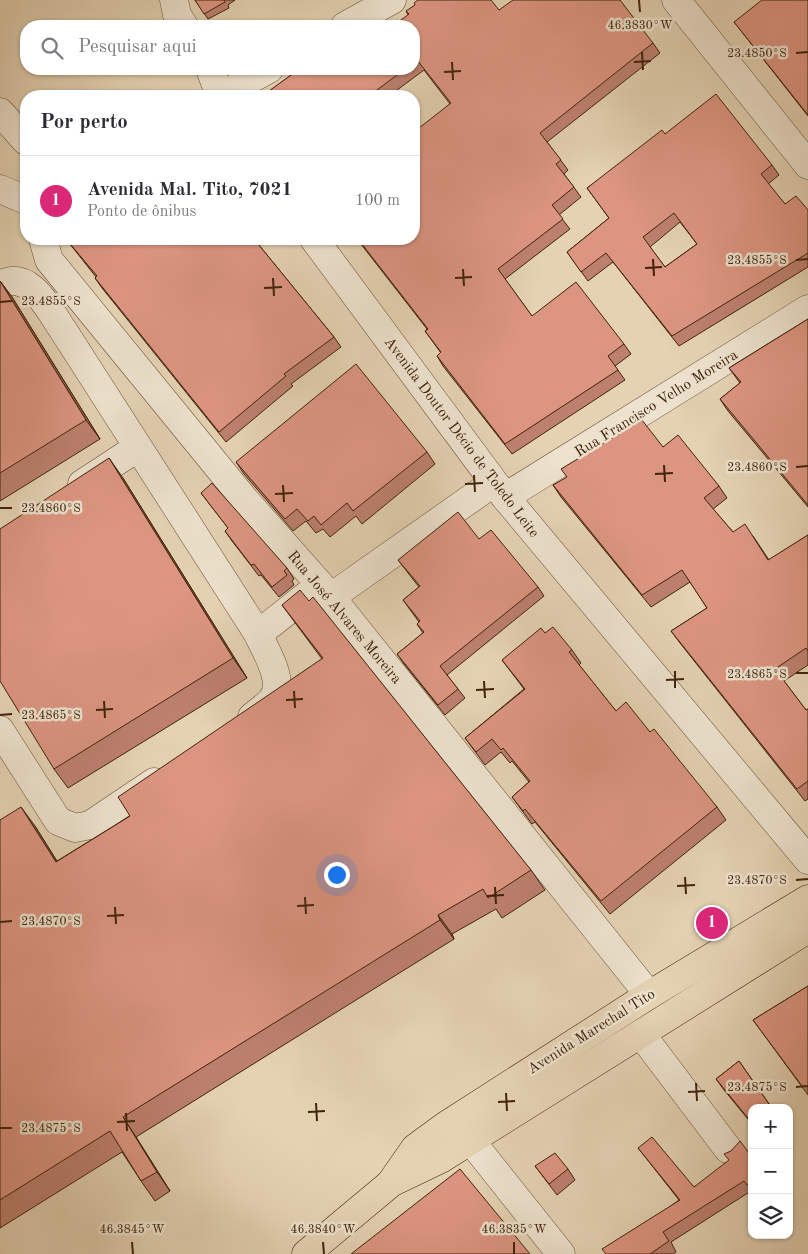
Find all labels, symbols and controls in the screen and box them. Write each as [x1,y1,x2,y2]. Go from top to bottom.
search box [20,20,420,75]
text: 46.3830°W [608,20,673,32]
icon: search [38,34,66,62]
text: Pesquisar aqui [78,38,197,57]
text: 23.4850°S [727,47,787,60]
text: Por perto [40,112,128,133]
text: Avenida Mal. Tito, 7021 [87,181,293,200]
text: 1 [51,193,61,209]
text: 100 m [355,193,400,209]
text: Ponto de ônibus [87,204,196,220]
text: 23.4855°S [727,254,787,267]
text: 23.4855°S [21,295,81,308]
street label: Avenida Doutor Décio de Toledo Leite [381,335,541,541]
street label: Rua Francisco Velho Moreira [573,348,741,461]
text: 23.4860°S [727,462,787,474]
text: 23.4860°S [21,503,81,515]
street label: Rua José Alvares Moreira [284,549,404,688]
text: 23.4865°S [727,668,787,681]
text: 23.4865°S [21,709,81,722]
your location [324,862,350,888]
text: 23.4870°S [727,875,787,887]
pin: 1 [696,904,728,942]
text: 23.4870°S [21,916,81,928]
street label: Avenida Marechal Tito [525,987,658,1078]
text: 23.4875°S [727,1081,787,1094]
map controls [748,1104,793,1239]
button: + [748,1104,793,1149]
text: 23.4875°S [21,1122,81,1135]
button: − [748,1149,793,1194]
button: layers [748,1194,793,1239]
text: 46.3845°W [100,1223,165,1236]
text: 46.3835°W [482,1223,547,1236]
text: 46.3840°W [291,1224,356,1236]

